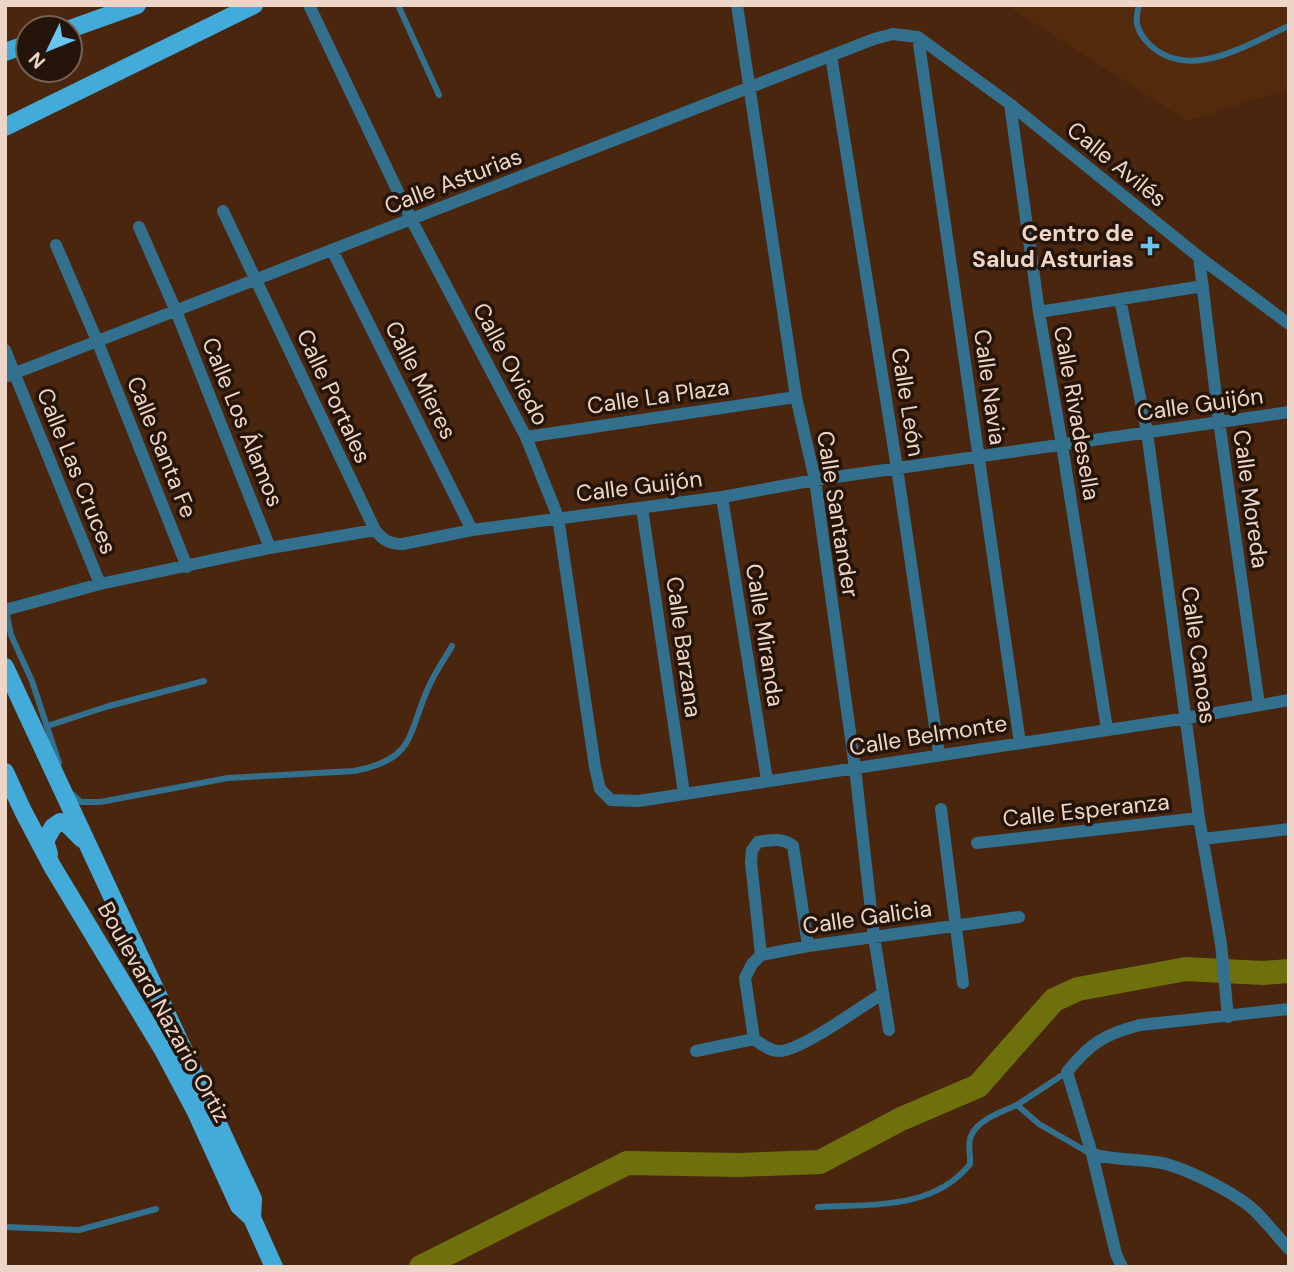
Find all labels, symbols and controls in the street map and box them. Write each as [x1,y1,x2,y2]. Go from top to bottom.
north arrow [14,14,84,84]
text: N [23,47,51,74]
street label: Calle Avilés [1061,115,1173,213]
street label: Calle Asturias [380,141,526,221]
place label: Centro de Salud Asturias [972,218,1134,274]
marker: Centro de Salud Asturias [1140,236,1160,256]
street label: Calle Oviedo [466,297,556,431]
street label: Calle Mieres [378,316,464,444]
street label: Calle Rivadesella [1047,323,1107,503]
street label: Calle Portales [290,324,378,468]
street label: Calle Navia [967,327,1013,447]
street label: Calle Los Álamos [195,333,291,511]
street label: Calle León [885,345,931,459]
street label: Calle La Plaza [585,371,731,421]
street label: Calle Santa Fe [120,372,204,522]
street label: Calle Guijón [1135,380,1265,428]
street label: Calle Las Cruces [30,383,124,559]
street label: Calle Moreda [1226,428,1276,570]
street label: Calle Santander [810,429,866,599]
street label: Calle Guijón [574,463,704,509]
street label: Calle Miranda [739,561,791,709]
street label: Calle Barzana [659,575,709,719]
street label: Calle Canoas [1175,584,1223,726]
street label: Calle Belmonte [847,708,1009,762]
street label: Calle Esperanza [1001,786,1171,834]
street label: Calle Galicia [800,893,934,941]
street label: Boulevard Nazario Ortiz [91,896,237,1128]

